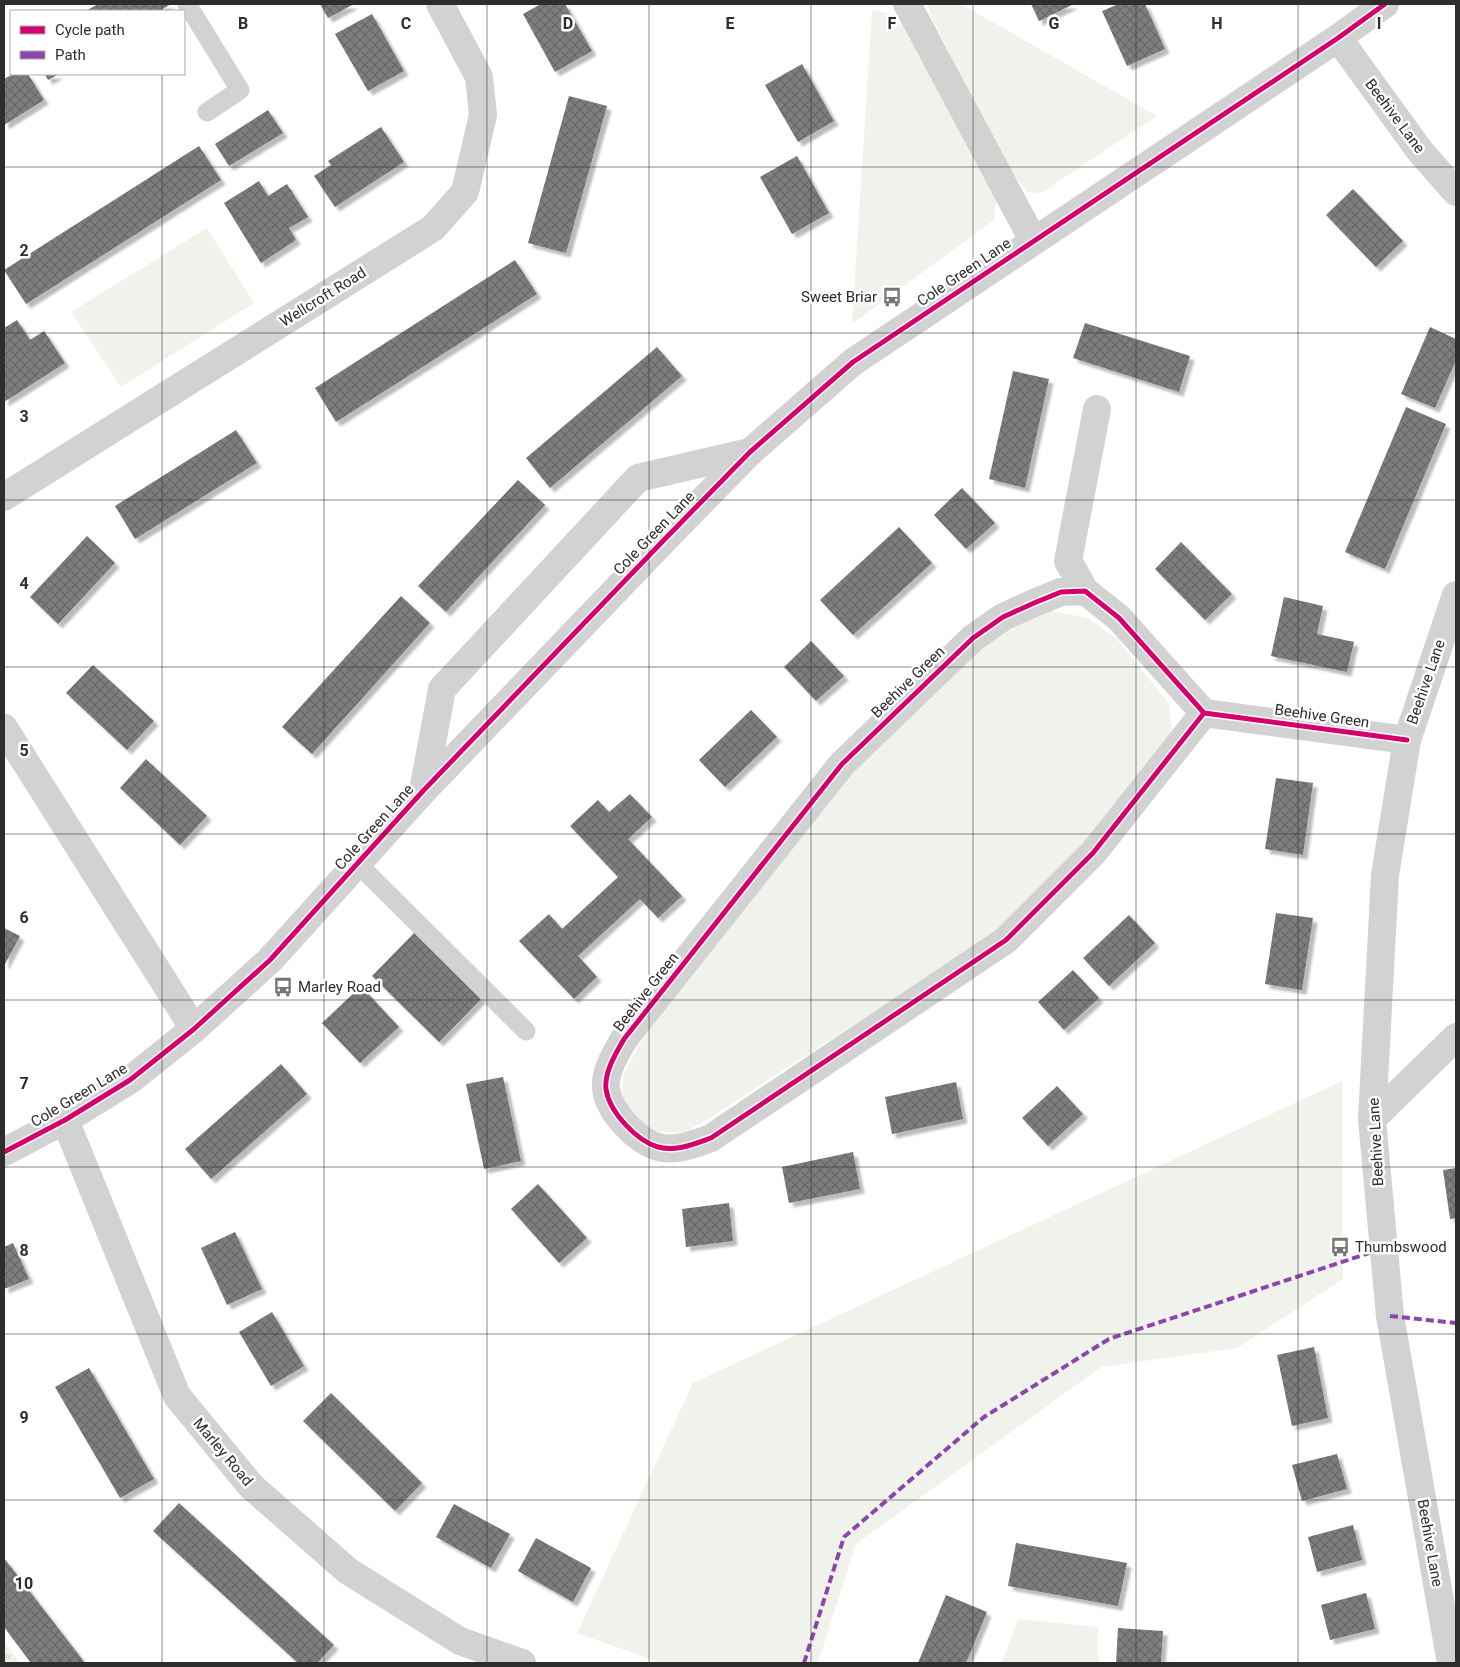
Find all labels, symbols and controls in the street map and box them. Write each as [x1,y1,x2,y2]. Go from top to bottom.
legend [10,10,185,75]
text: B [238,14,248,33]
text: C [401,14,411,33]
text: D [563,14,573,33]
text: E [726,14,735,33]
text: F [888,14,897,33]
text: G [1049,14,1060,33]
text: H [1211,14,1223,33]
text: I [1377,14,1381,33]
text: Cycle path [55,21,125,39]
text: Path [55,46,86,64]
street label: Beehive Lane [1361,75,1429,157]
street label: Cole Green Lane [914,234,1014,310]
text: 2 [19,241,29,260]
street label: Wellcroft Road [277,263,369,331]
bus stop icon: Sweet Briar [881,286,903,308]
place label: Sweet Briar [801,288,877,306]
text: 3 [19,407,29,426]
street label: Cole Green Lane [610,487,698,579]
text: 4 [19,574,29,593]
street label: Beehive Lane [1403,637,1449,727]
street label: Beehive Green [867,642,949,722]
street label: Beehive Green [1274,700,1370,732]
text: 5 [19,741,29,760]
street label: Cole Green Lane [331,780,417,874]
text: 6 [19,908,29,927]
street label: Beehive Green [610,949,682,1035]
bus stop icon: Marley Road [272,976,294,998]
place label: Marley Road [298,978,381,996]
street label: Cole Green Lane [28,1059,130,1131]
text: 7 [19,1074,29,1093]
street label: Beehive Lane [1365,1097,1387,1187]
bus stop icon: Thumbswood [1329,1236,1351,1258]
place label: Thumbswood [1355,1238,1447,1256]
text: 8 [19,1241,29,1260]
text: 9 [19,1408,29,1427]
street label: Marley Road [189,1414,257,1490]
street label: Beehive Lane [1413,1498,1447,1588]
text: 10 [15,1574,33,1593]

